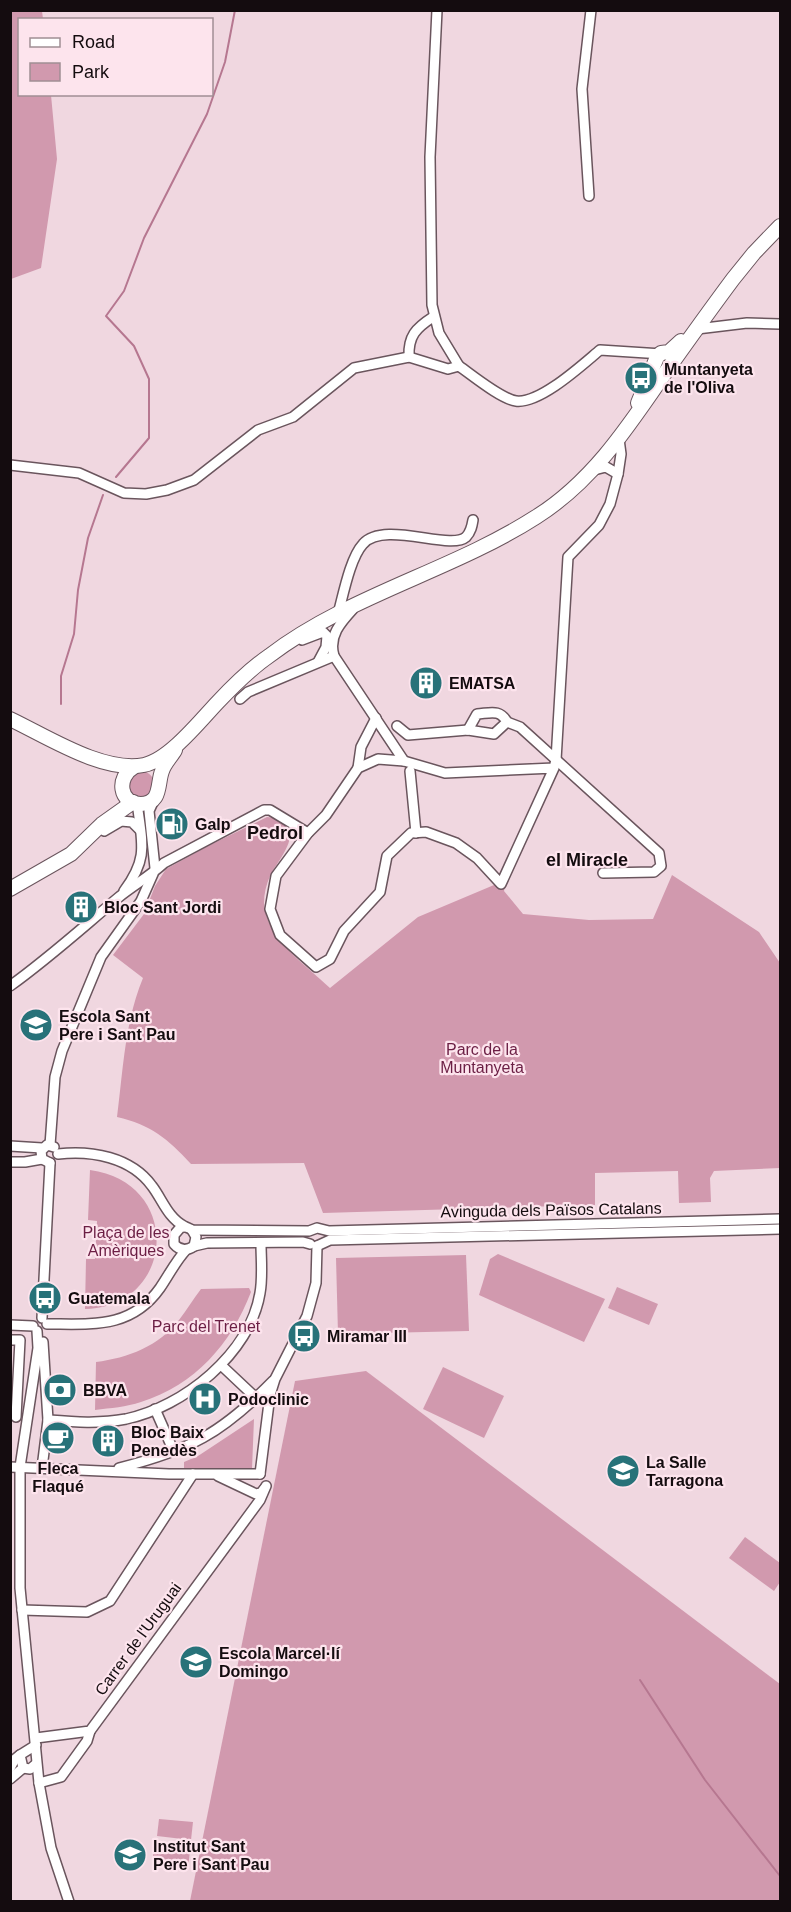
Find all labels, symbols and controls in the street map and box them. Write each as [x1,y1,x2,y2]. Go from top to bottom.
legend [18,18,213,96]
text: Road [72,32,115,52]
text: Park [72,62,110,82]
bus stop icon: Muntanyeta de l'Oliva [623,360,659,396]
place label: Muntanyeta de l'Oliva [664,361,753,396]
building icon: EMATSA [408,665,444,701]
place label: EMATSA [449,675,516,692]
fuel station icon: Galp [154,806,190,842]
place label: Galp [195,816,231,833]
district label: Pedrol [247,823,303,843]
district label: el Miracle [546,850,628,870]
building icon: Bloc Sant Jordi [63,889,99,925]
place label: Bloc Sant Jordi [104,899,221,916]
school or university icon: Escola Sant Pere i Sant Pau [18,1007,54,1043]
place label: Escola Sant Pere i Sant Pau [59,1008,176,1043]
park label: Parc de la Muntanyeta [440,1041,524,1076]
street label: Avinguda dels Països Catalans [440,1200,662,1220]
park label: Plaça de les Amèriques [82,1224,170,1259]
bus stop icon: Guatemala [27,1280,63,1316]
place label: Guatemala [68,1290,150,1307]
park label: Parc del Trenet [152,1318,261,1335]
bus stop icon: Miramar III [286,1318,322,1354]
place label: Miramar III [327,1328,407,1345]
bank icon: BBVA [42,1372,78,1408]
hospital icon: Podoclinic [187,1381,223,1417]
place label: BBVA [83,1382,128,1399]
place label: Podoclinic [228,1391,309,1408]
cafe icon: Fleca Flaqué [40,1420,76,1456]
building icon: Bloc Baix Penedès [90,1423,126,1459]
place label: Bloc Baix Penedès [131,1424,204,1459]
school or university icon: La Salle Tarragona [605,1453,641,1489]
place label: La Salle Tarragona [646,1454,723,1489]
place label: Fleca Flaqué [32,1460,84,1495]
street label: Carrer de l'Uruguai [92,1580,184,1698]
school or university icon: Escola Marcel·lí Domingo [178,1644,214,1680]
place label: Escola Marcel·lí Domingo [219,1645,341,1680]
school or university icon: Institut Sant Pere i Sant Pau [112,1837,148,1873]
place label: Institut Sant Pere i Sant Pau [153,1838,270,1873]

